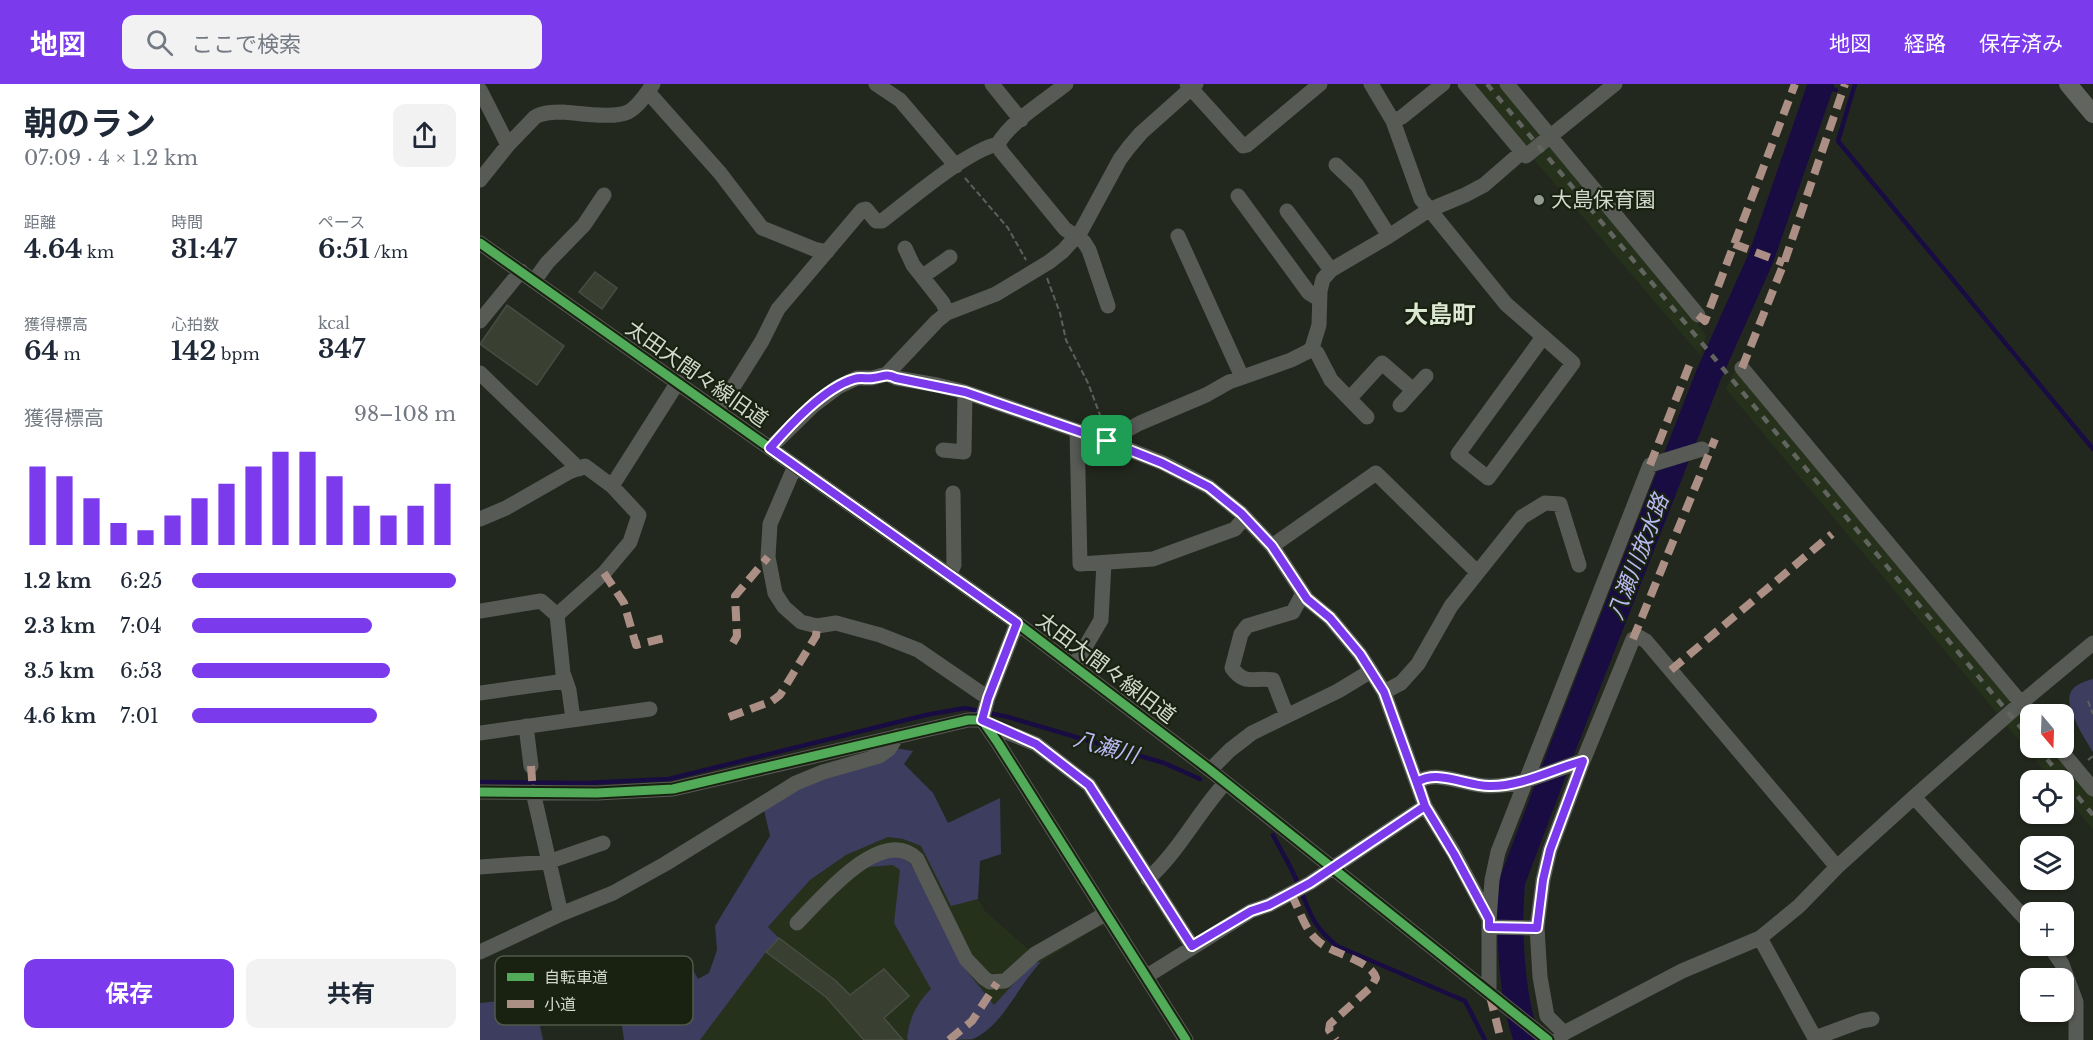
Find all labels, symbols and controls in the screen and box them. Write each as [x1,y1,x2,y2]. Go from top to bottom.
search box [122,15,542,69]
icon: search [143,26,176,59]
text: 地図 [30,27,86,62]
text: ここで検索 [191,31,301,58]
text: 地図 [1829,31,1871,57]
text: 経路 [1904,31,1946,57]
text: 保存済み [1979,31,2063,57]
text: 朝のラン [24,103,156,144]
button: share [393,104,456,167]
text: 07:09 · 4 × 1.2 km [24,146,198,170]
place label: 大島保育園 [1551,187,1656,213]
marker: 大島保育園 [1532,193,1546,207]
text: 距離 [24,212,56,232]
text: 時間 [171,212,203,232]
text: ペース [318,212,365,232]
text: 4.64 [24,233,82,265]
text: 31:47 [171,233,237,265]
text: 6:51 [318,233,370,265]
text: km [82,242,114,262]
text: /km [370,242,408,262]
district label: 大島町 [1404,300,1476,329]
text: kcal [318,313,350,333]
text: 獲得標高 [24,314,88,334]
text: 心拍数 [171,314,219,334]
street label: 太田大間々線旧道 [621,315,773,433]
text: 347 [318,333,365,365]
text: 64 [24,335,59,367]
text: 142 [171,335,217,367]
text: m [59,344,81,364]
text: bpm [217,344,260,364]
text: 98–108 m [354,402,456,426]
text: 獲得標高 [24,406,104,430]
pin [1081,415,1132,466]
icon: arrive [1090,424,1123,457]
water label: 八瀬川放水路 [1602,489,1675,623]
text: 1.2 km [24,569,92,593]
text: 6:25 [120,569,162,593]
street label: 太田大間々線旧道 [1031,607,1181,729]
text: 2.3 km [24,614,96,638]
text: 7:04 [120,614,162,638]
text: 3.5 km [24,659,95,683]
text: 6:53 [120,659,162,683]
text: 4.6 km [24,704,96,728]
text: 7:01 [120,704,159,728]
north arrow [2020,704,2074,758]
map controls [2020,704,2074,1022]
water label: 八瀬川 [1071,725,1143,770]
button: locate [2020,770,2074,824]
button: layers [2020,836,2074,890]
button: + [2020,902,2074,956]
legend [495,956,693,1025]
button: 保存 [24,959,234,1028]
button: 共有 [246,959,456,1028]
text: 自転車道 [544,967,608,987]
button: − [2020,968,2074,1022]
text: 小道 [544,994,576,1014]

